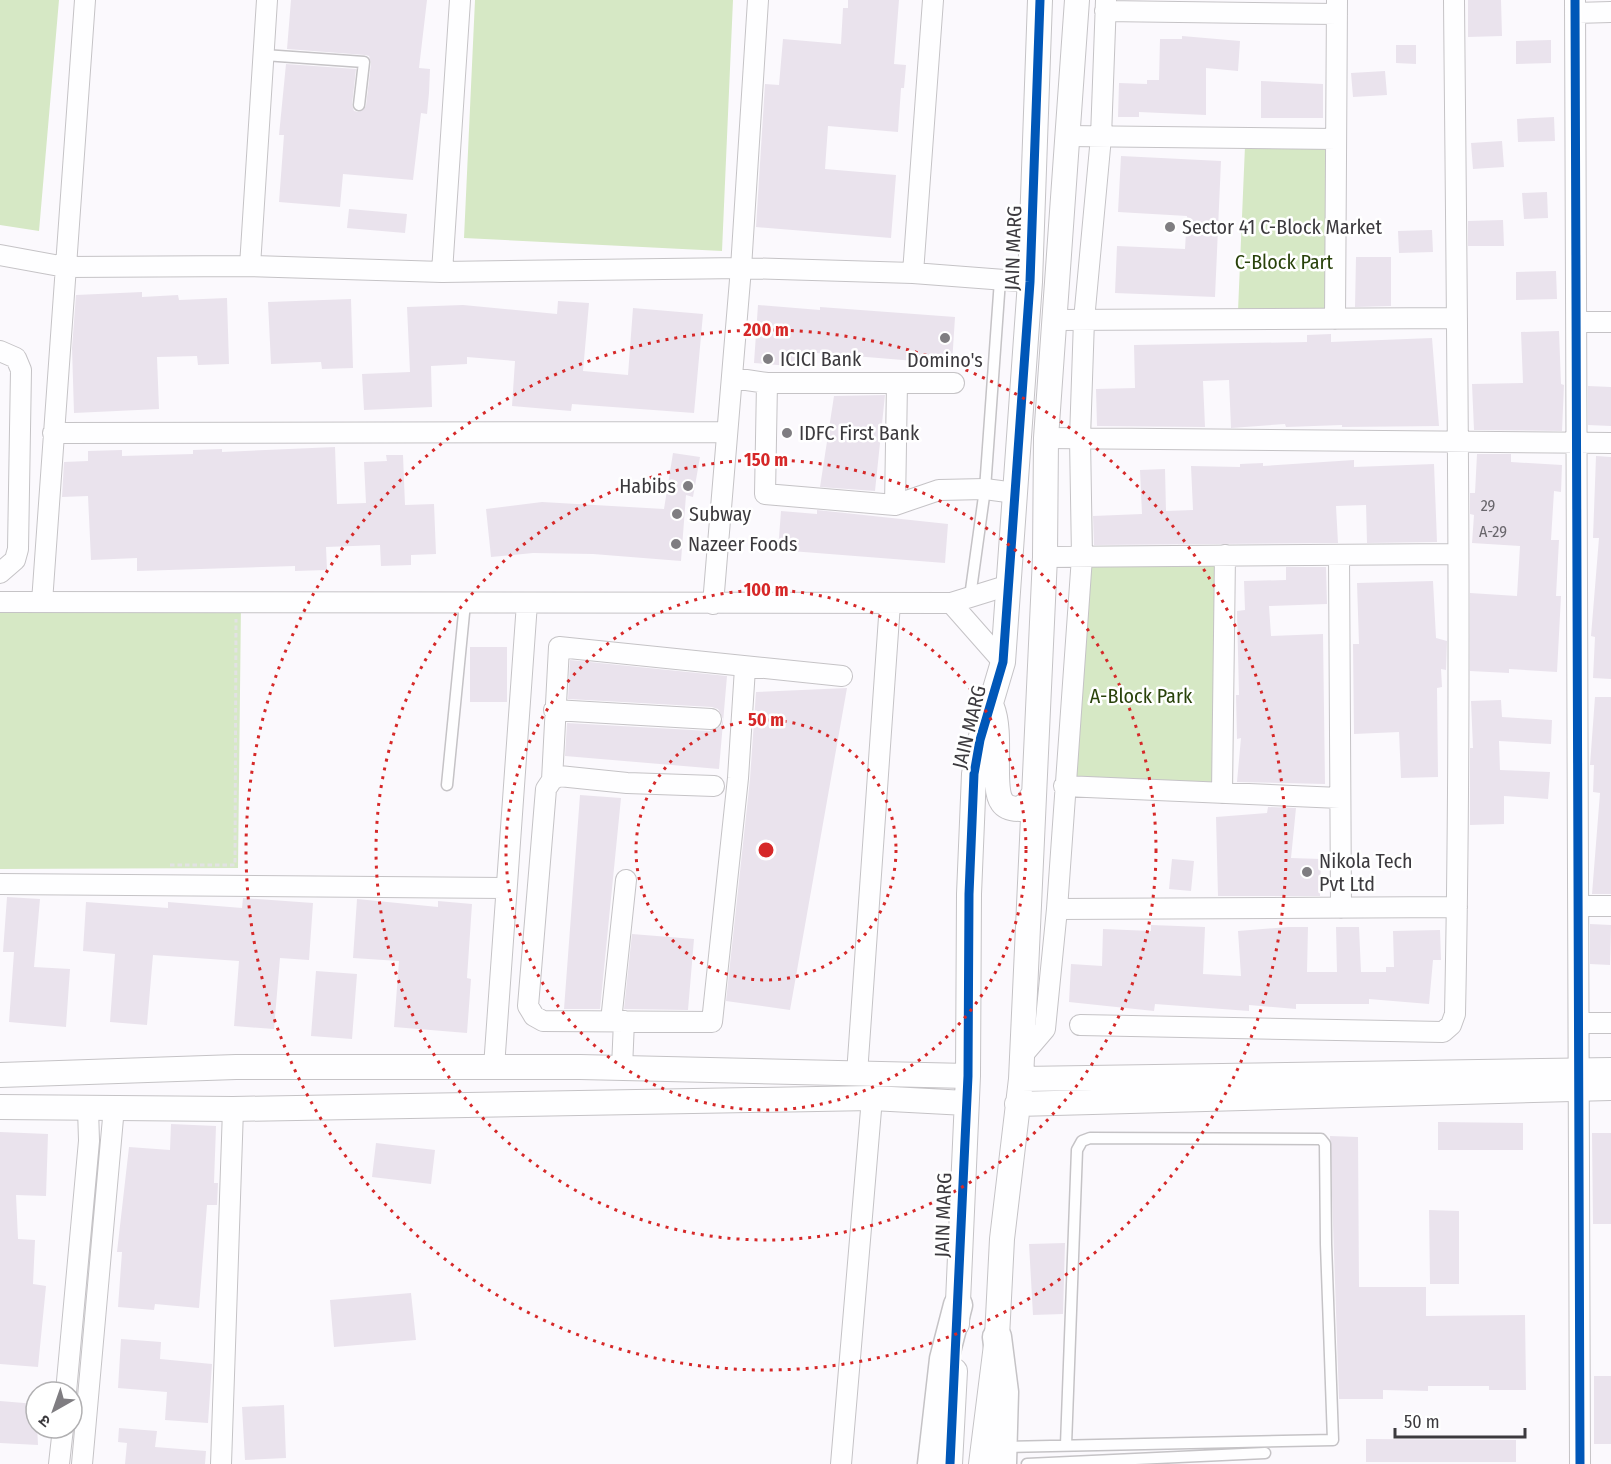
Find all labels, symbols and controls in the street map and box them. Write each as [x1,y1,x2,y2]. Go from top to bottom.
street label: JAIN MARG [1000,205,1026,291]
place label: Sector 41 C-Block Market [1182,215,1382,239]
marker: Sector 41 C-Block Market [1163,220,1177,234]
park label: C-Block Part [1235,250,1334,274]
text: 200 m [742,319,789,341]
marker: Domino's [938,331,952,345]
place label: ICICI Bank [780,347,862,371]
place label: Domino's [907,348,983,372]
marker: ICICI Bank [761,352,775,366]
place label: IDFC First Bank [799,421,920,445]
marker: IDFC First Bank [780,426,794,440]
text: 150 m [744,449,788,471]
place label: Habibs [619,474,676,498]
marker: Habibs [681,479,695,493]
house number: 29 [1481,496,1496,515]
place label: Subway [689,502,751,526]
marker: Subway [670,507,684,521]
house number: A-29 [1479,522,1507,541]
place label: Nazeer Foods [688,532,798,556]
marker: Nazeer Foods [669,537,683,551]
text: 100 m [744,579,788,601]
street label: JAIN MARG [947,683,991,771]
park label: A-Block Park [1090,684,1193,708]
text: 50 m [748,709,784,731]
centre of rings [756,840,776,860]
place label: Nikola Tech Pvt Ltd [1319,849,1413,896]
marker: Nikola Tech Pvt Ltd [1300,865,1314,879]
street label: JAIN MARG [930,1172,956,1258]
north arrow [24,1380,84,1440]
scale bar [1395,1401,1526,1439]
text: उ [35,1410,54,1431]
text: 50 m [1404,1411,1440,1433]

